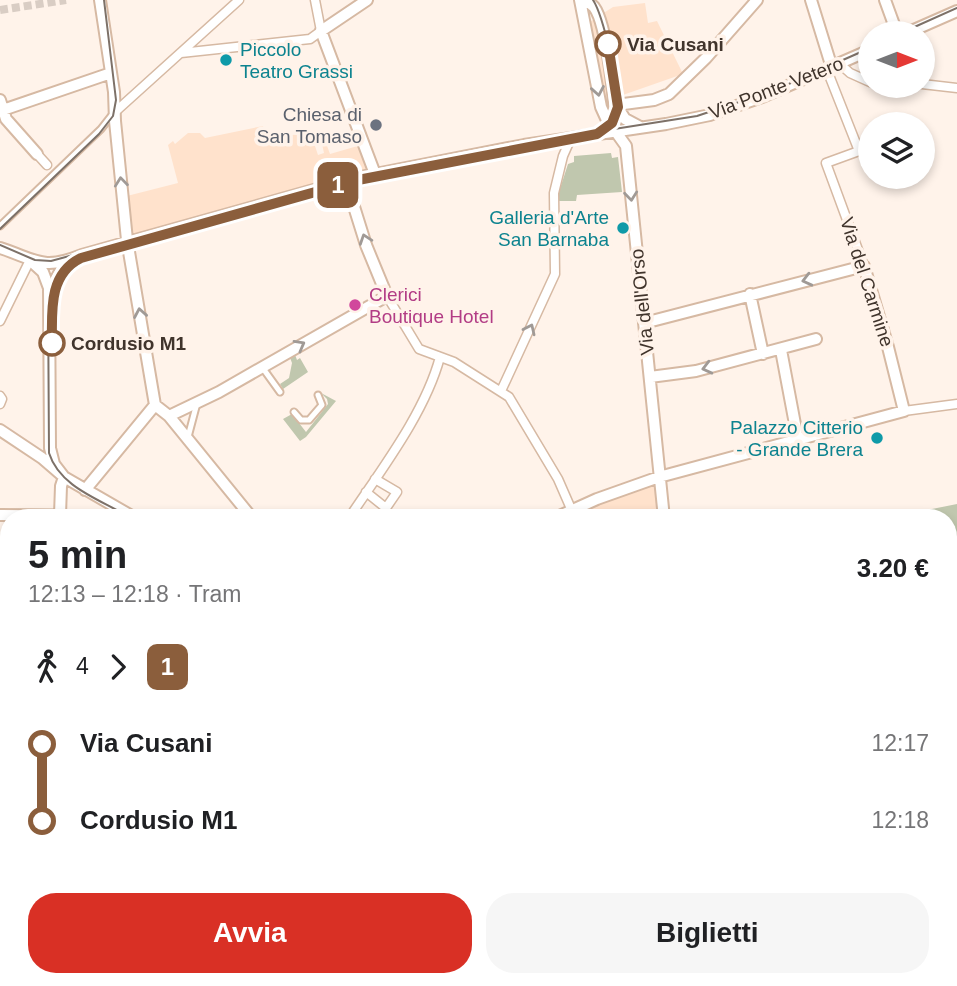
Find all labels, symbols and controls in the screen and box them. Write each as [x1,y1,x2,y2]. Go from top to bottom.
north arrow [858,21,934,98]
map controls [858,21,935,189]
marker: Via Cusani [595,31,621,57]
place label: Via Cusani [627,34,724,55]
place label: Piccolo Teatro Grassi [240,39,353,82]
marker: Piccolo Teatro Grassi [218,52,234,68]
street label: Via Ponte Vetero [706,53,846,123]
one-way arrow [590,85,605,97]
place label: Chiesa di San Tomaso [257,104,362,147]
button: layers [858,112,935,189]
marker: Chiesa di San Tomaso [368,117,384,133]
line badge: 1 [315,162,361,208]
text: 1 [331,171,345,198]
one-way arrow [114,176,129,187]
one-way arrow [623,190,638,201]
place label: Galleria d'Arte San Barnaba [489,207,609,250]
street label: Via del Carmine [836,215,898,349]
marker: Galleria d'Arte San Barnaba [615,220,631,236]
one-way arrow [359,234,373,246]
street label: Via dell'Orso [626,248,658,356]
one-way arrow [801,272,813,286]
place label: Clerici Boutique Hotel [369,284,494,327]
marker: Clerici Boutique Hotel [347,297,363,313]
one-way arrow [133,308,148,319]
one-way arrow [522,324,536,337]
marker: Cordusio M1 [39,330,65,356]
place label: Cordusio M1 [71,333,186,354]
one-way arrow [293,340,305,353]
one-way arrow [701,360,713,374]
place label: Palazzo Citterio - Grande Brera [730,417,863,460]
marker: Palazzo Citterio - Grande Brera [869,430,885,446]
text: 5 min [28,534,127,576]
text: 3.20 € [857,553,929,583]
text: 12:13 – 12:18 · Tram [28,581,242,607]
icon: walk [28,648,66,686]
icon: forward [99,648,137,686]
text: 4 [76,653,89,679]
text: 1 [161,653,174,680]
text: Via Cusani [80,728,212,758]
text: 12:17 [871,730,929,756]
text: Cordusio M1 [80,805,237,835]
text: 12:18 [871,807,929,833]
button: Avvia [28,893,472,973]
button: Biglietti [486,893,929,973]

